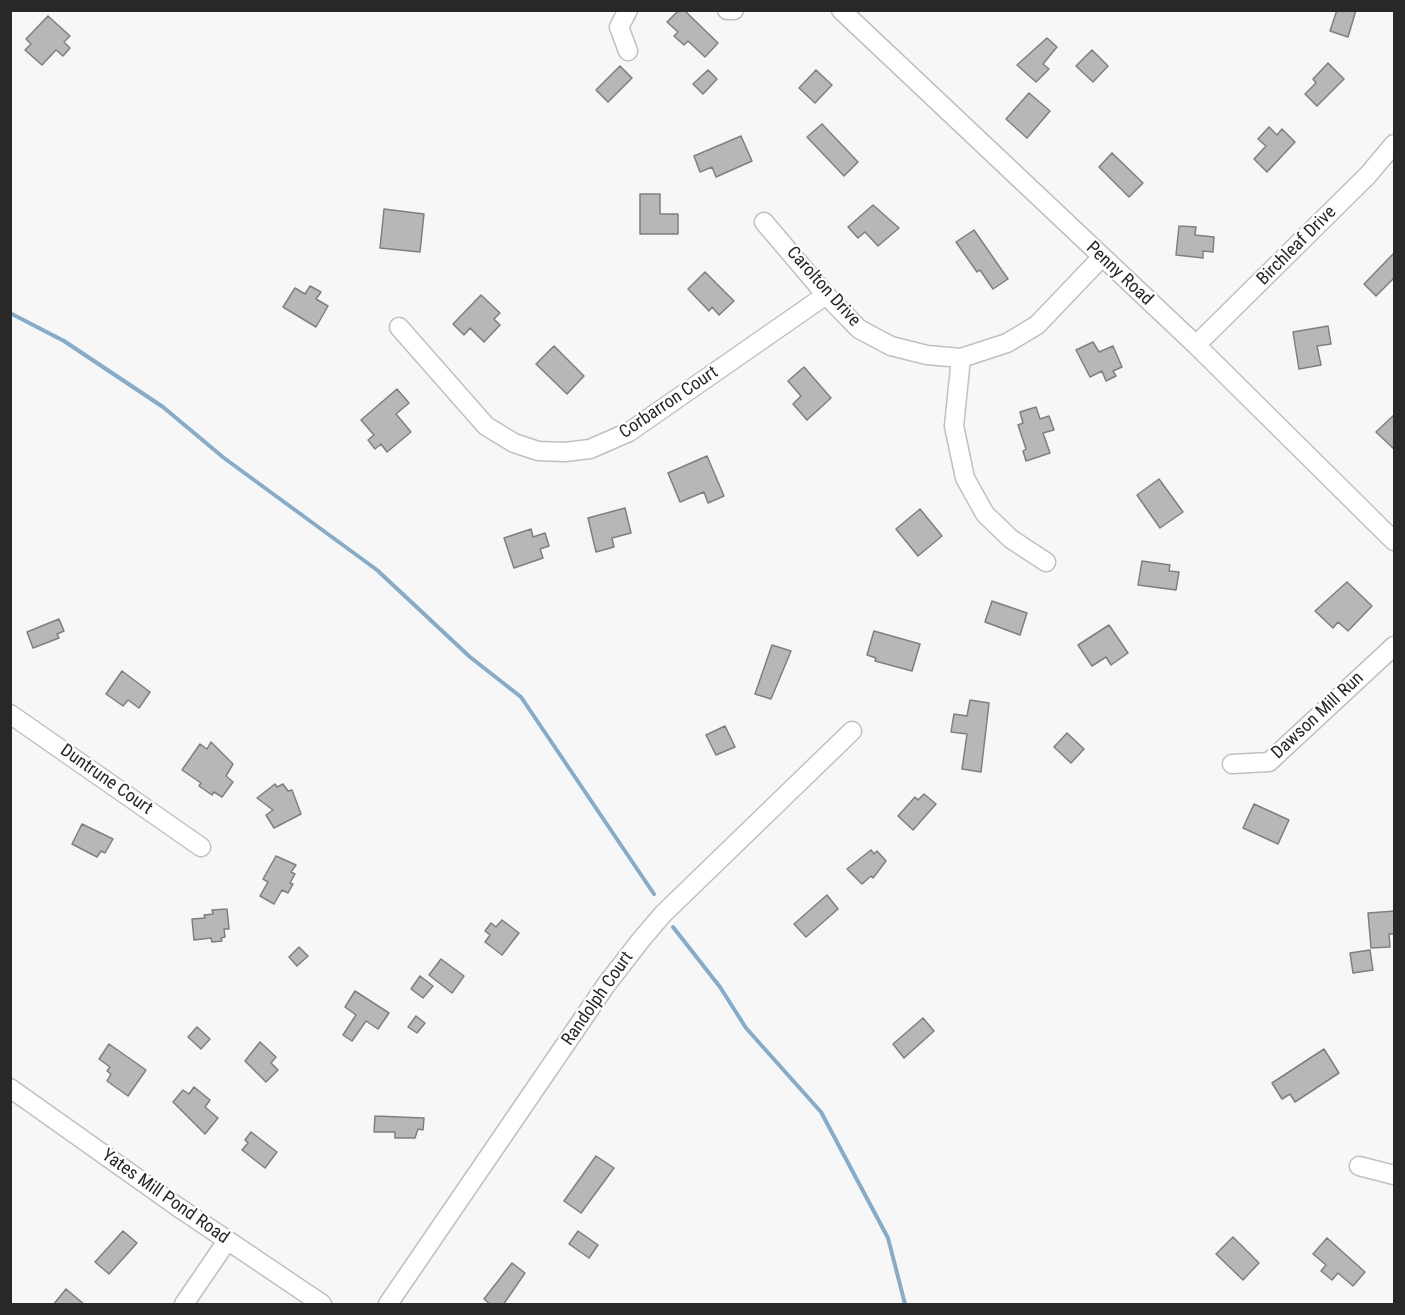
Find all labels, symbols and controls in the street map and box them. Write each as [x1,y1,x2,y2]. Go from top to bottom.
street label: Birchleaf Drive [1253,202,1341,290]
street label: Penny Road [1081,238,1157,310]
street label: Carolton Drive [781,243,865,331]
street label: Corbarron Court [616,362,722,444]
street label: Dawson Mill Run [1268,668,1368,764]
street label: Duntrune Court [56,740,156,820]
street label: Randolph Court [558,948,638,1050]
street label: Yates Mill Pond Road [97,1145,233,1249]

